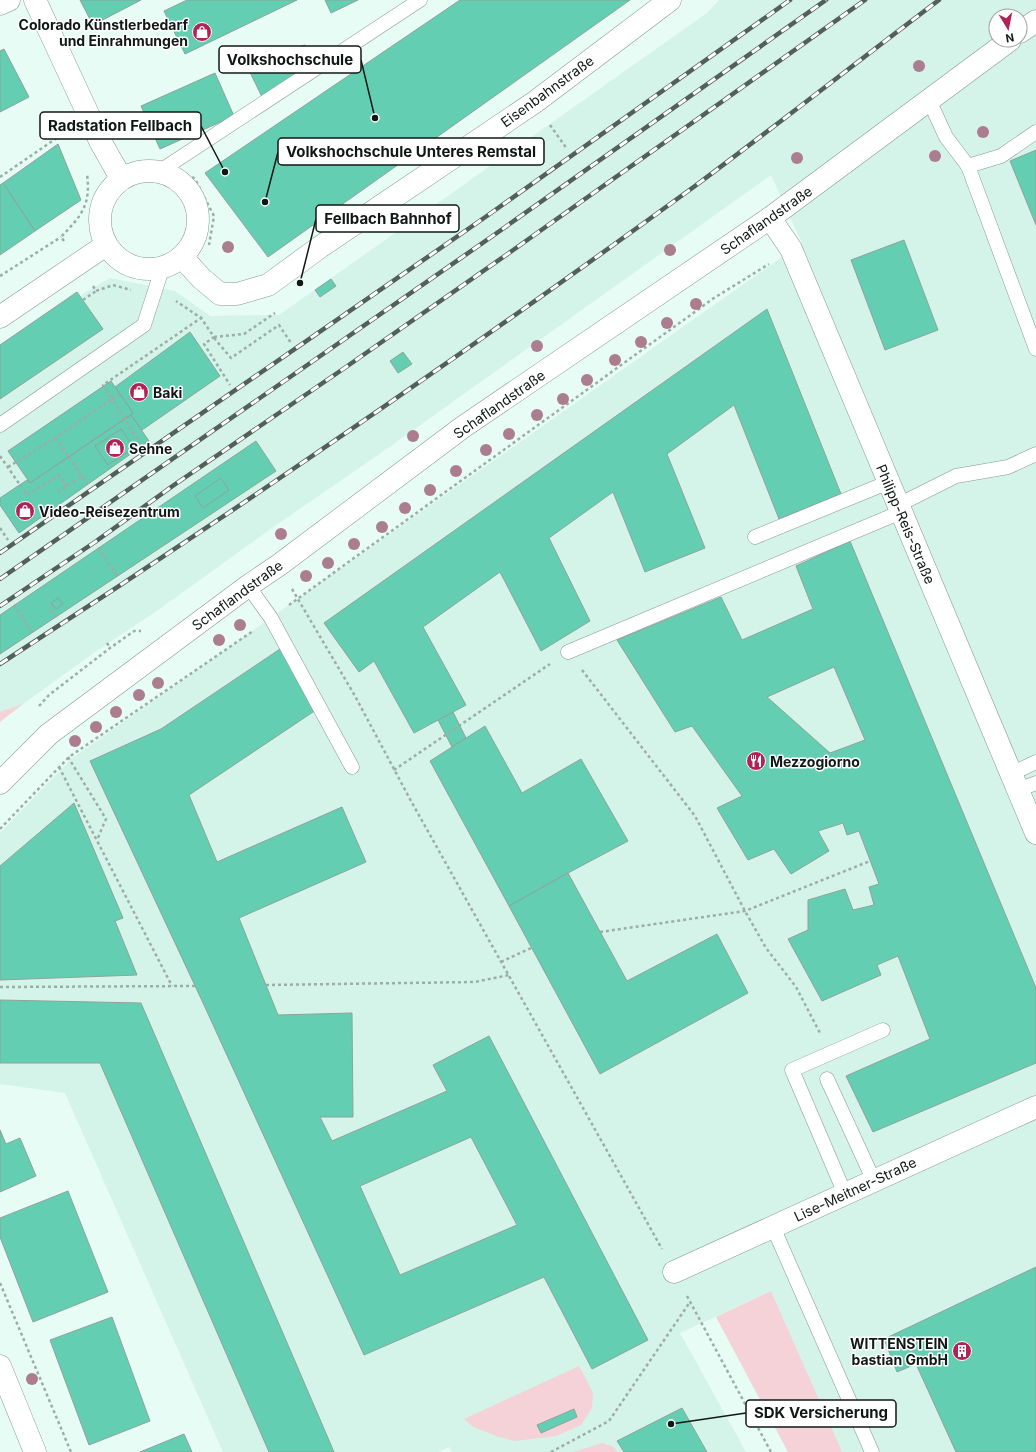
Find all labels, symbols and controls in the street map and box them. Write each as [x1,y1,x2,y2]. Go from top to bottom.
north arrow [988,8,1028,48]
place label: Colorado Künstlerbedarf und Einrahmungen [19,16,188,49]
shop icon: Colorado Künstlerbedarf und Einrahmungen [191,21,213,43]
text: N [1004,30,1015,45]
callout: Volkshochschule [219,46,361,73]
text: Volkshochschule [227,50,353,69]
street label: Eisenbahnstraße [497,52,597,130]
callout: Radstation Fellbach [40,112,201,139]
text: Radstation Fellbach [48,116,192,135]
callout: Volkshochschule Unteres Remstal [278,138,544,165]
text: Volkshochschule Unteres Remstal [286,142,536,161]
street label: Schaflandstraße [717,182,815,258]
callout: Fellbach Bahnhof [316,205,459,232]
text: Fellbach Bahnhof [324,209,452,228]
street label: Schaflandstraße [450,366,548,442]
shop icon: Baki [128,381,150,403]
place label: Baki [153,384,183,401]
shop icon: Sehne [104,437,126,459]
place label: Sehne [129,440,172,457]
street label: Philipp-Reis-Straße [873,461,939,587]
shop icon: Video-Reisezentrum [14,500,36,522]
place label: Video-Reisezentrum [39,503,180,520]
street label: Schaflandstraße [188,556,286,634]
restaurant icon: Mezzogiorno [745,750,767,772]
place label: Mezzogiorno [770,753,860,770]
street label: Lise-Meitner-Straße [791,1153,919,1225]
place label: WITTENSTEIN bastian GmbH [850,1335,948,1368]
building icon: WITTENSTEIN bastian GmbH [951,1340,973,1362]
callout: SDK Versicherung [746,1400,896,1427]
text: SDK Versicherung [754,1403,888,1422]

